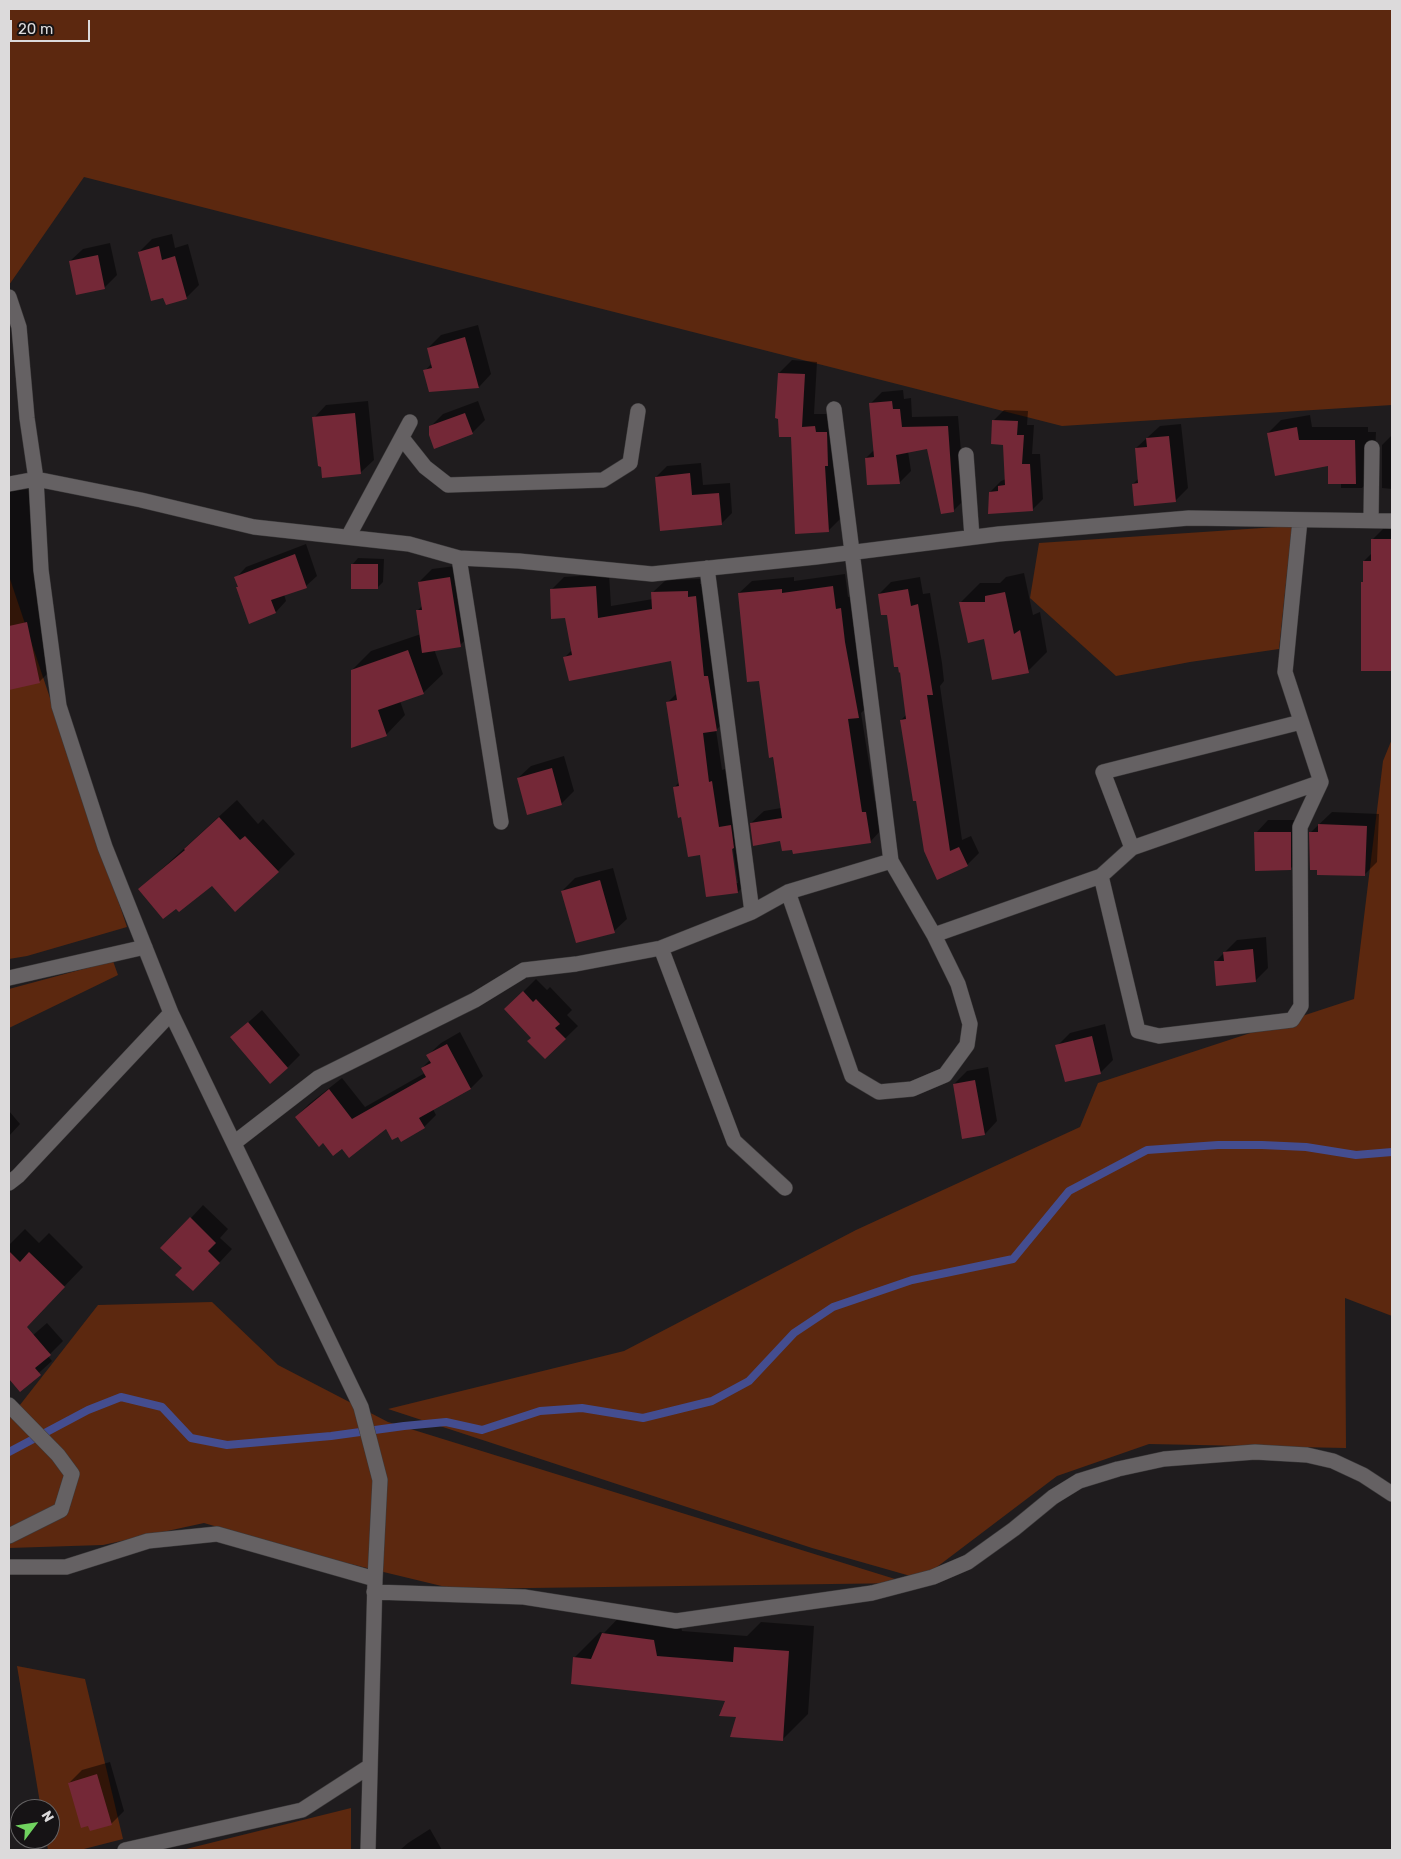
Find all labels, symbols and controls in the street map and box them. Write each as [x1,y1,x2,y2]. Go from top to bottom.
scale bar [12,10,92,42]
text: 20 m [18,20,53,38]
north arrow [10,1799,60,1849]
text: N [38,1808,57,1825]

